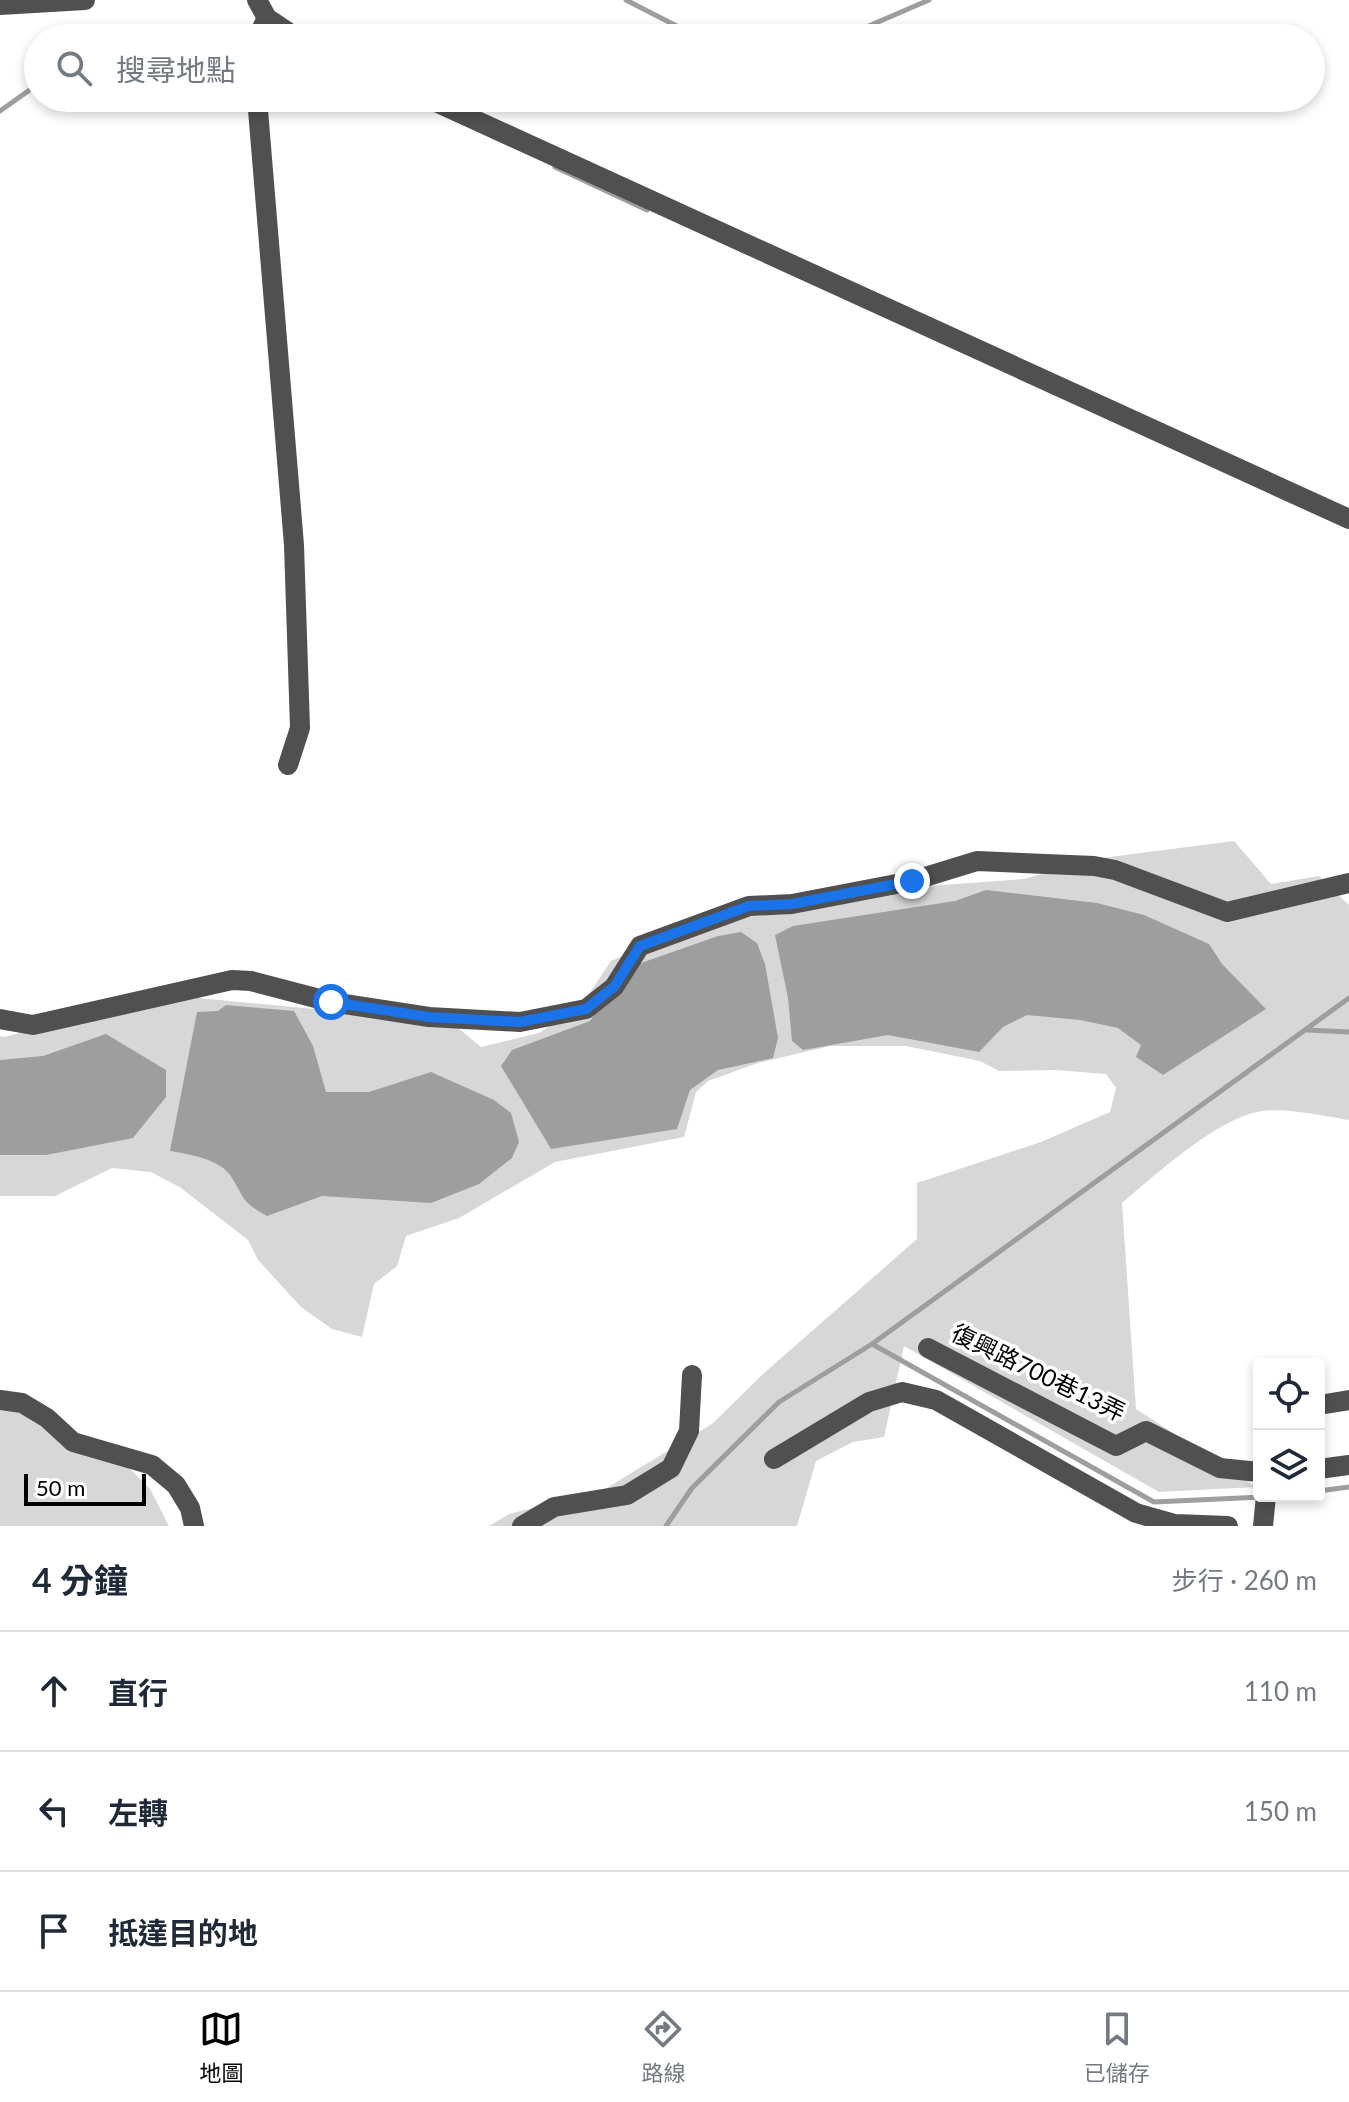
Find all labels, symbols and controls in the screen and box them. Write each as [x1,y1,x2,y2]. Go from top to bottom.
search box [24,24,1325,112]
icon: search [52,46,96,90]
text: 搜尋地點 [116,51,236,87]
route end [894,863,930,899]
route start [313,984,349,1020]
street label: 復興路700巷13弄 [947,1317,1130,1426]
map controls [1253,1358,1325,1502]
button: locate [1253,1358,1325,1430]
button: layers [1253,1430,1325,1502]
scale bar [24,1470,146,1506]
text: 50 m [36,1474,85,1501]
text: 4 分鐘 [32,1559,128,1600]
text: 步行 · 260 m [1172,1564,1317,1596]
icon: ahead [32,1669,76,1713]
text: 直行 [108,1674,168,1710]
text: 110 m [1244,1675,1317,1707]
icon: left [32,1789,76,1833]
text: 左轉 [108,1794,168,1830]
text: 150 m [1244,1795,1317,1827]
icon: arrive [32,1909,76,1953]
text: 抵達目的地 [108,1914,258,1950]
tab: 地圖 [199,2007,243,2087]
tab: 路線 [641,2007,686,2087]
tab: 已儲存 [1084,2007,1150,2087]

